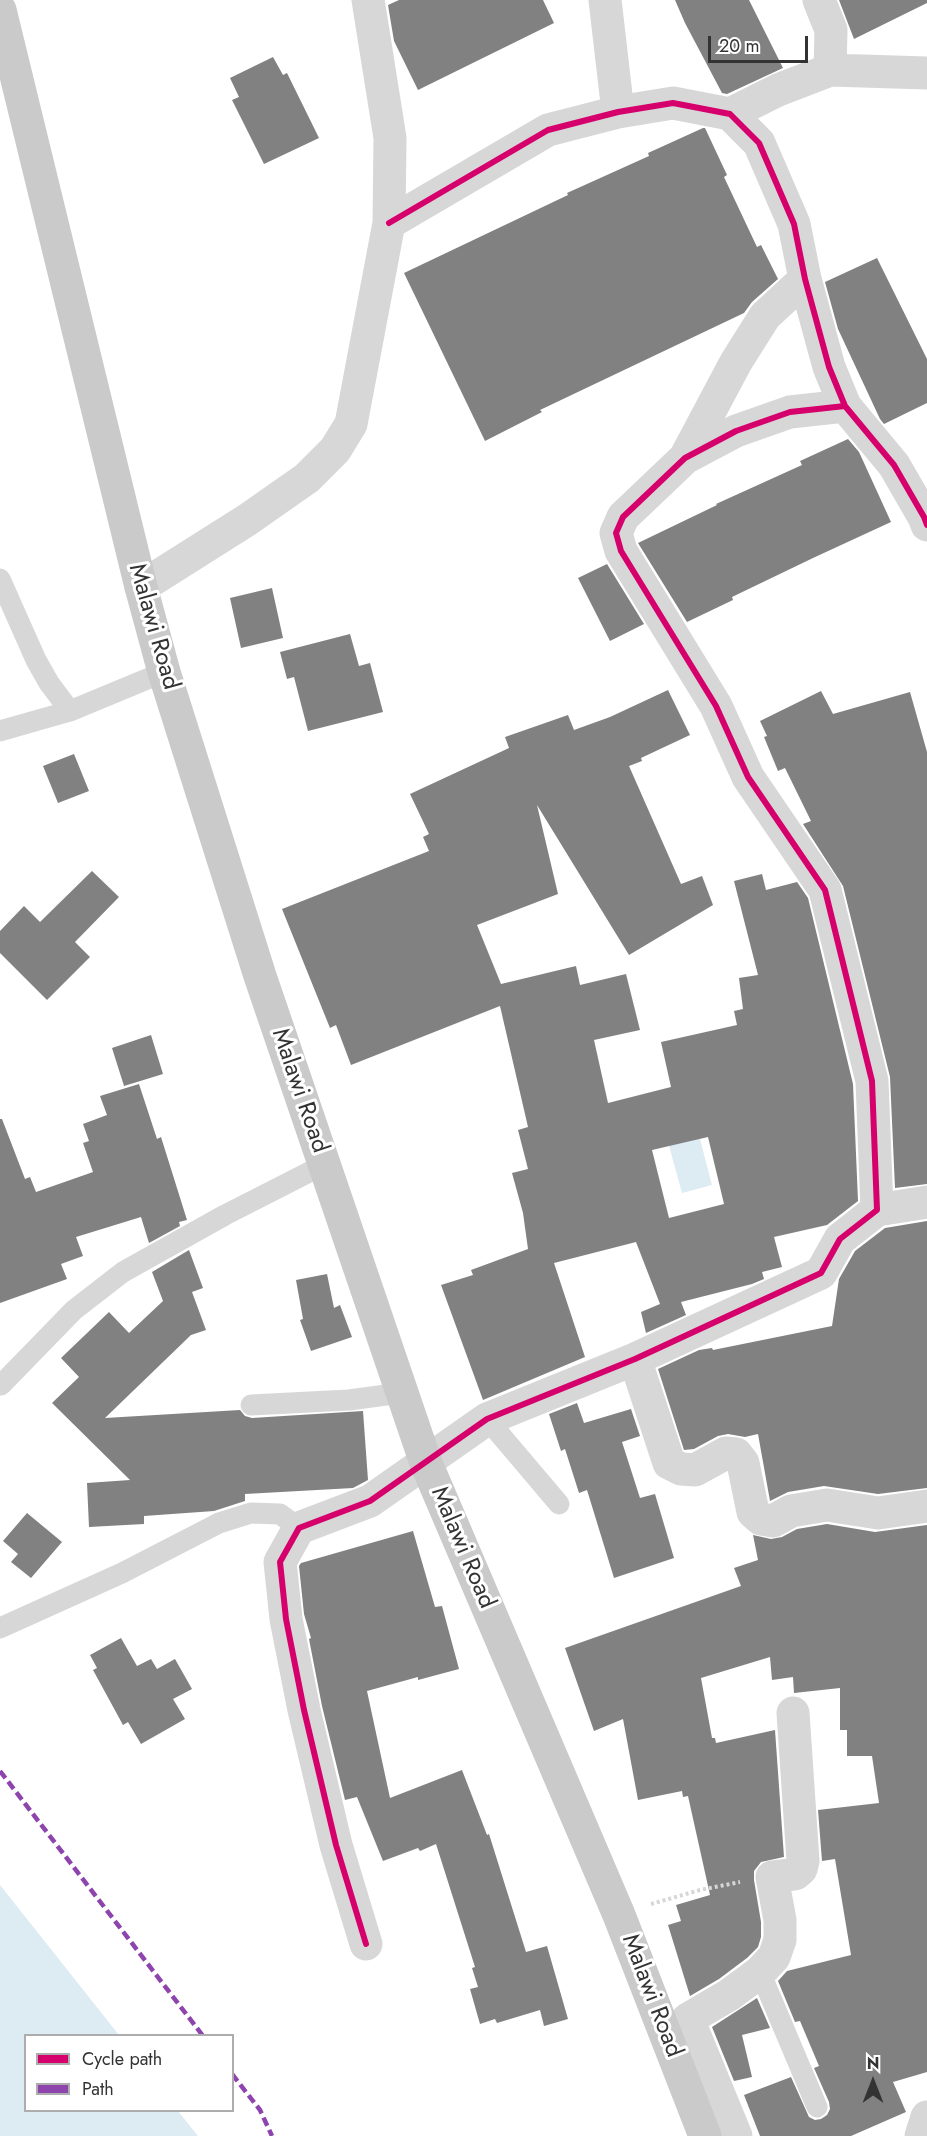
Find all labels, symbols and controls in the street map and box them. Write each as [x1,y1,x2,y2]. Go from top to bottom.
scale bar [711,24,812,62]
text: 20 m [719,33,759,59]
street label: Malawi Road [121,561,185,693]
street label: Malawi Road [264,1025,334,1157]
street label: Malawi Road [423,1483,501,1613]
street label: Malawi Road [614,1930,688,2062]
legend [24,2034,234,2112]
text: Cycle path [82,2046,162,2072]
north arrow [843,2052,903,2112]
text: N [867,2052,879,2075]
text: Path [82,2076,114,2102]

